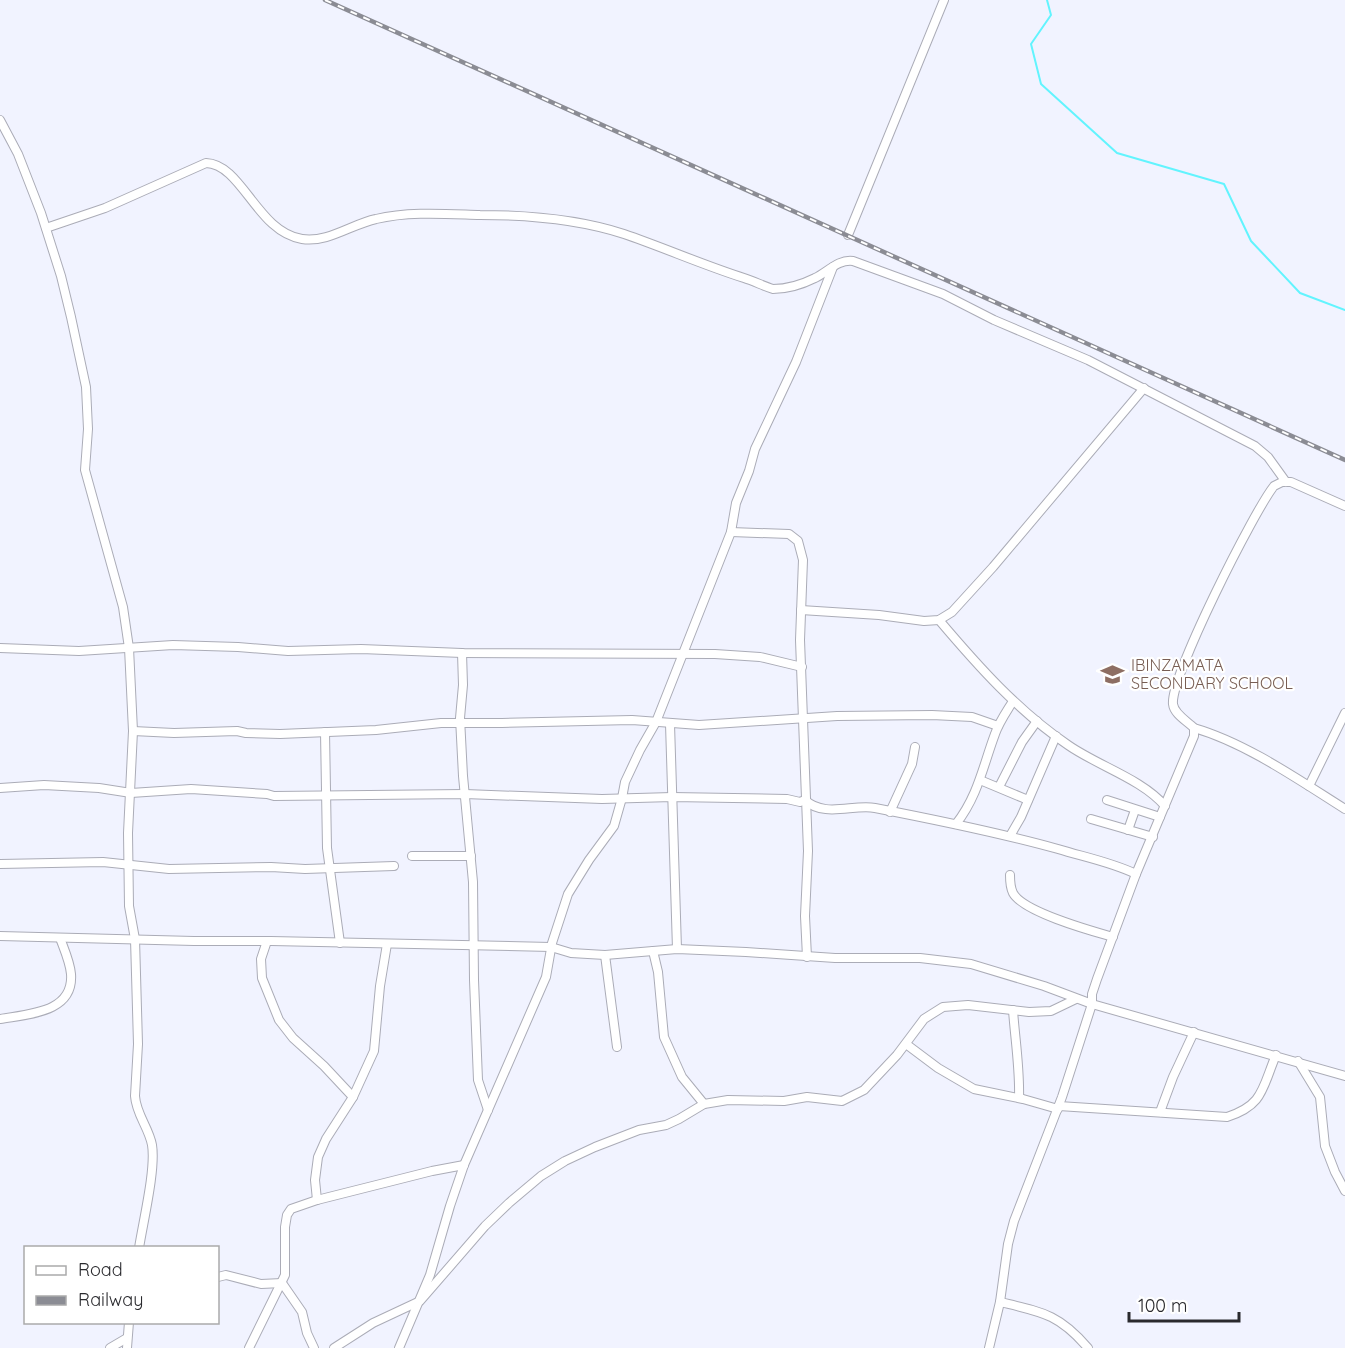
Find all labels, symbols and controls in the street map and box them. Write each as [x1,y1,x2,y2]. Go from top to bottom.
place label: IBINZAMATA SECONDARY SCHOOL [1131,655,1293,693]
school or university icon: IBINZAMATA SECONDARY SCHOOL [1100,661,1126,687]
legend [24,1246,219,1324]
text: Road [78,1258,123,1281]
scale bar [1129,1285,1238,1323]
text: Railway [78,1288,144,1311]
text: 100 m [1138,1294,1187,1317]

